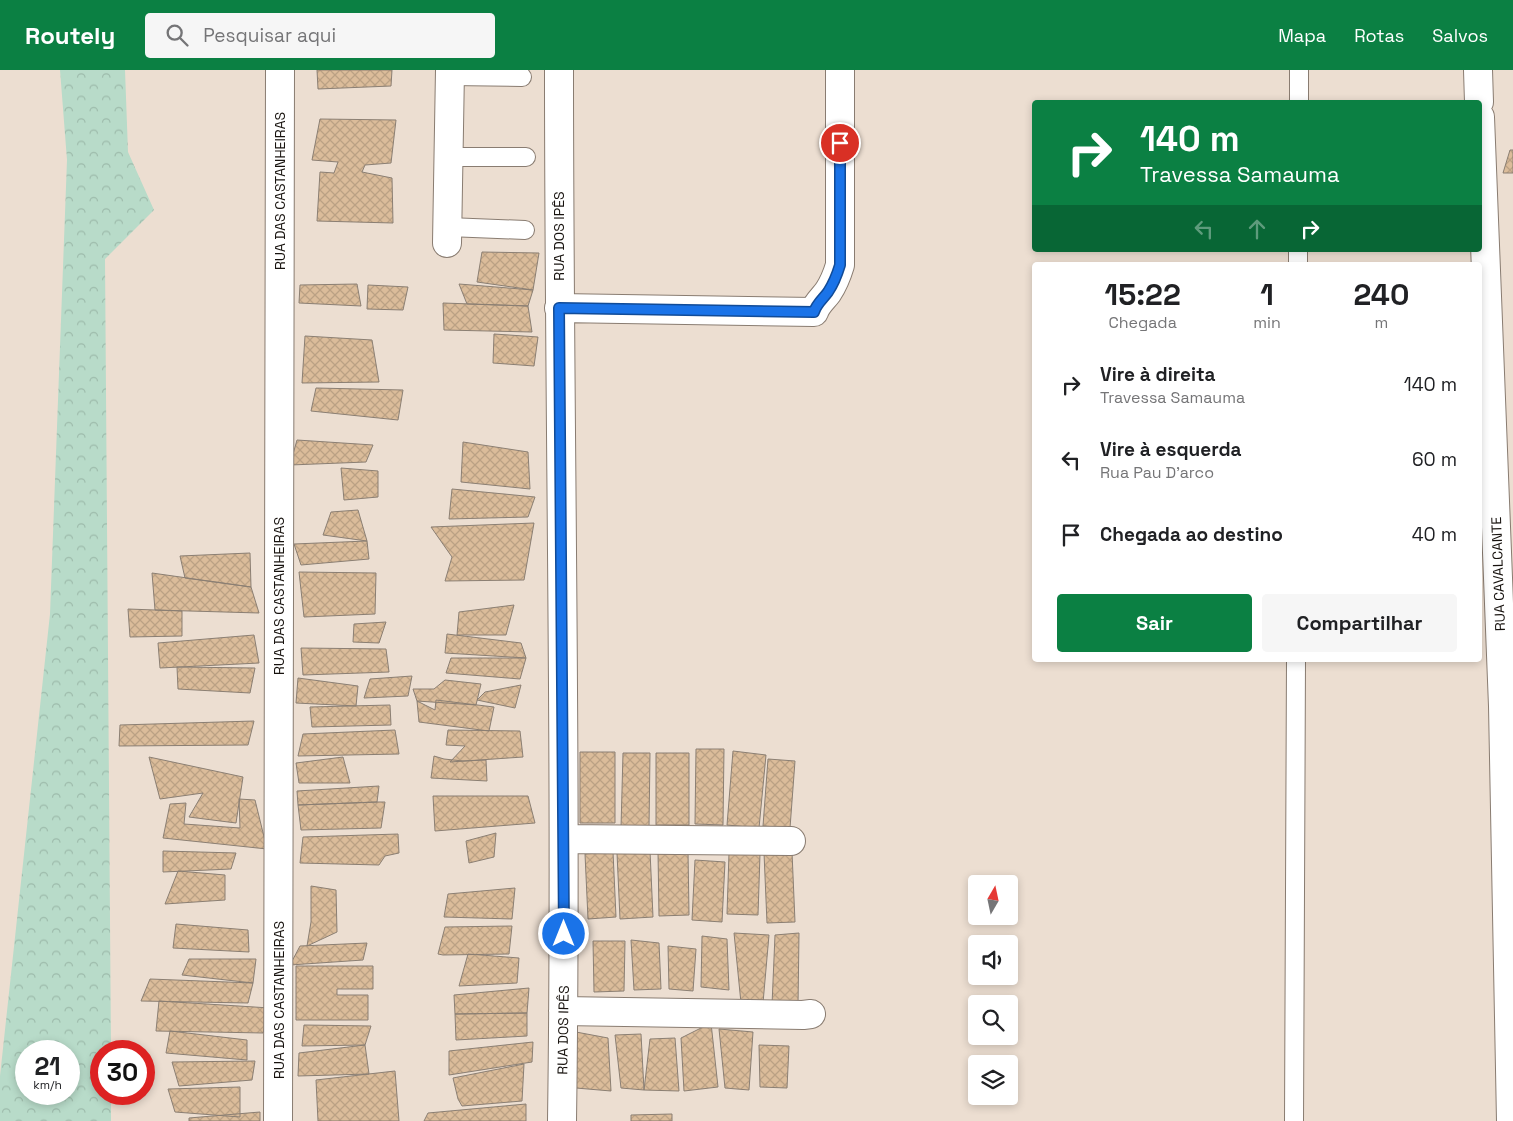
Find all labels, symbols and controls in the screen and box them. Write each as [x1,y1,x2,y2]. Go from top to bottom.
search box [145,13,495,58]
text: Routely [25,20,115,51]
icon: search [163,21,191,49]
text: Pesquisar aqui [203,23,336,48]
text: Mapa [1278,24,1326,47]
text: Rotas [1354,24,1404,47]
text: Salvos [1432,24,1488,47]
street label: RUA DAS CASTANHEIRAS [271,112,289,270]
text: 140 m [1140,117,1240,161]
icon: right [1057,120,1122,185]
pin [819,122,861,164]
icon: arrive [826,129,854,157]
text: Travessa Samauma [1140,160,1340,188]
street label: RUA DOS IPÊS [550,191,568,281]
icon: left [1190,215,1218,243]
icon: ahead [1243,215,1271,243]
icon: right [1296,215,1324,243]
text: 15:22 [1105,275,1181,314]
text: 1 [1260,275,1274,314]
text: 240 [1353,275,1409,314]
text: Chegada [1109,312,1177,333]
text: min [1253,312,1281,333]
text: m [1375,312,1388,333]
text: Vire à direita [1100,362,1216,387]
icon: right [1057,371,1085,399]
text: 140 m [1404,372,1457,397]
text: Travessa Samauma [1100,387,1245,408]
text: Vire à esquerda [1100,437,1242,462]
icon: left [1057,446,1085,474]
text: 60 m [1412,447,1457,472]
text: Rua Pau D'arco [1100,462,1214,483]
street label: RUA CAVALCANTE [1487,516,1509,631]
street label: RUA DAS CASTANHEIRAS [270,517,288,675]
icon: arrive [1057,521,1085,549]
text: Chegada ao destino [1100,522,1283,547]
text: 40 m [1412,522,1457,547]
button: Sair [1057,594,1252,652]
button: Compartilhar [1262,594,1457,652]
north arrow [968,875,1018,925]
map controls [968,875,1018,1105]
position arrow [537,907,589,959]
street label: RUA DAS CASTANHEIRAS [270,921,288,1079]
button: sound [968,935,1018,985]
street label: RUA DOS IPÊS [553,985,573,1075]
button: search [968,995,1018,1045]
speed limit sign: 30 [90,1040,155,1105]
text: 21 [34,1050,61,1082]
button: layers [968,1055,1018,1105]
text: km/h [33,1077,62,1093]

